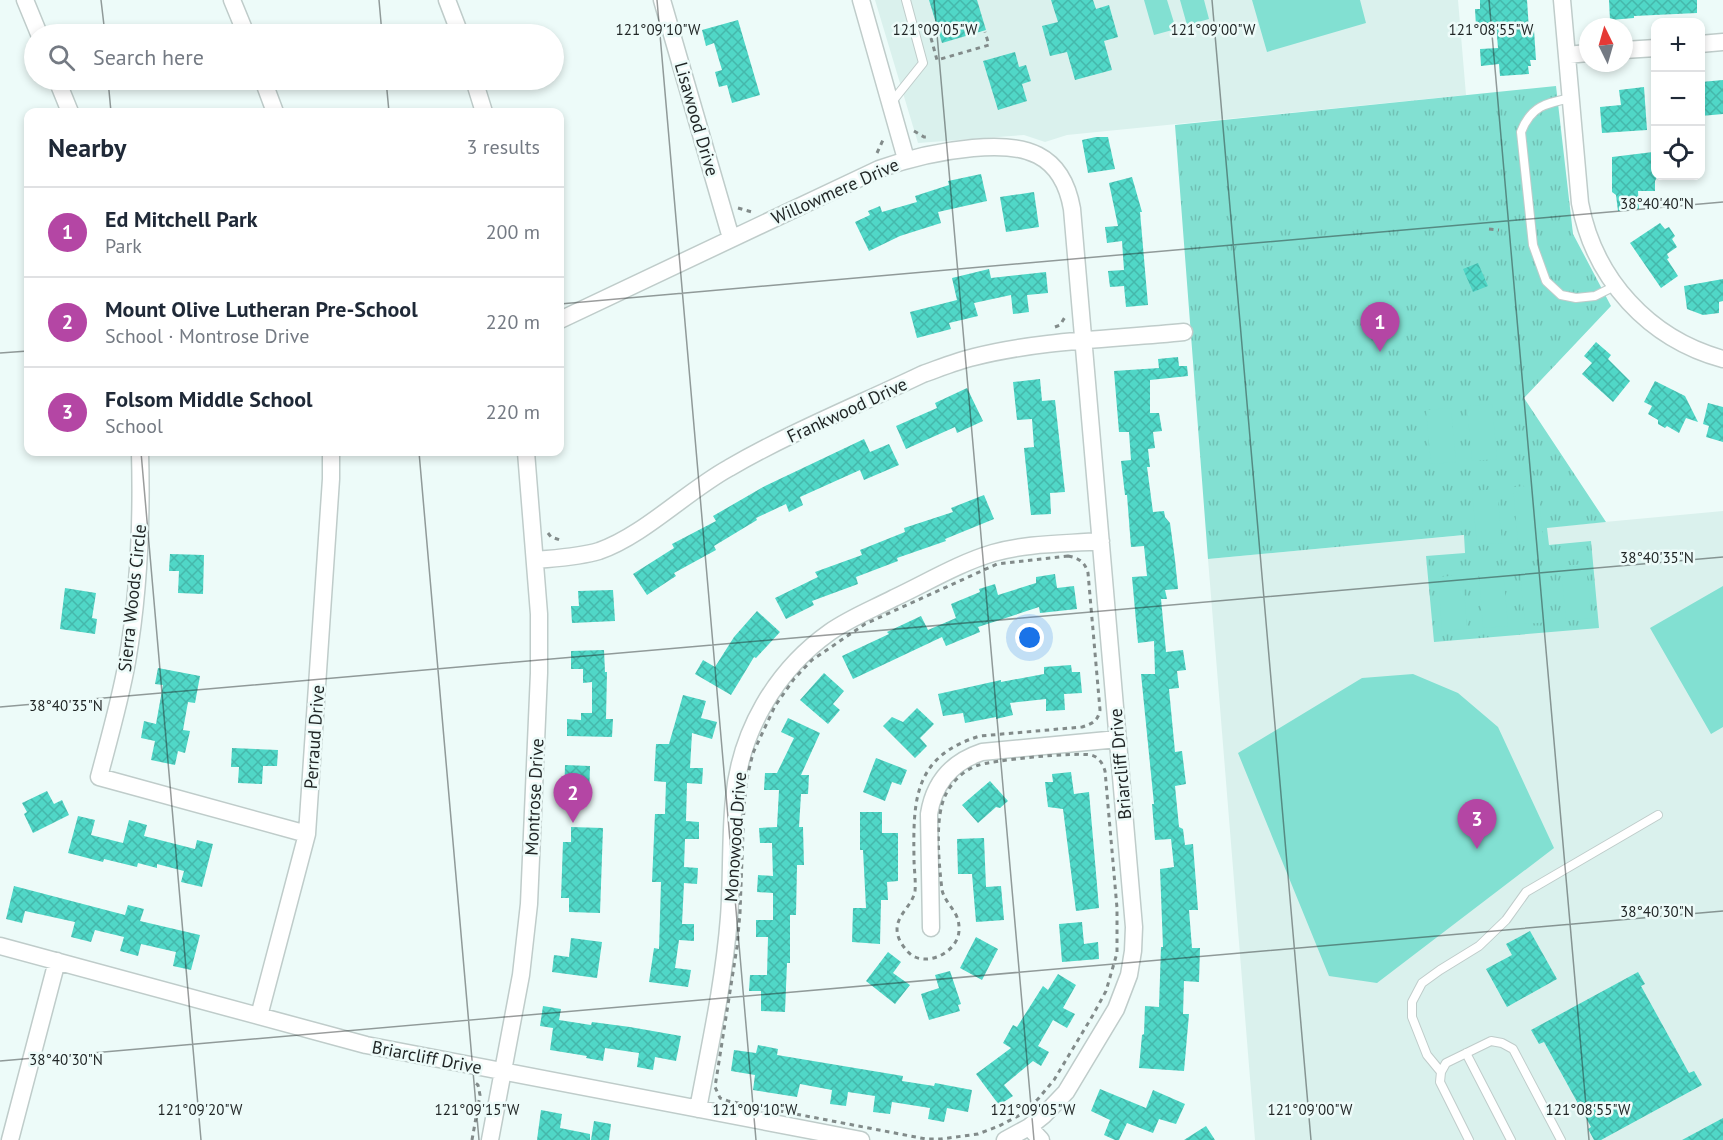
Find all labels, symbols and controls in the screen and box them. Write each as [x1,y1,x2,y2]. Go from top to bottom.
north arrow [1579,18,1633,72]
map controls [1651,18,1705,180]
button: + [1651,18,1705,72]
text: 121°09'10"W [616,20,701,39]
text: 121°09'05"W [893,20,978,39]
text: 121°09'00"W [1171,20,1256,39]
text: 121°08'55"W [1449,20,1534,39]
search box [24,24,564,90]
icon: search [45,41,78,74]
text: Search here [93,43,204,71]
street label: Lisawood Drive [670,59,724,179]
button: − [1651,72,1705,126]
button: locate [1651,126,1705,180]
text: Nearby [48,131,126,164]
text: 3 results [467,134,540,160]
street label: Willowmere Drive [768,153,902,229]
text: 38°40'40"N [1620,194,1694,213]
text: Ed Mitchell Park [105,205,258,233]
text: 1 [62,219,73,245]
text: 200 m [486,219,540,245]
text: Park [105,233,142,259]
text: Mount Olive Lutheran Pre-School [105,295,418,323]
pin: 1 [1360,302,1400,352]
text: 2 [62,309,73,335]
text: 220 m [486,309,540,335]
text: School · Montrose Drive [105,323,309,349]
street label: Frankwood Drive [783,372,911,448]
text: Folsom Middle School [105,385,313,413]
text: 3 [62,399,73,425]
text: 220 m [486,399,540,425]
text: School [105,413,163,439]
street label: Sierra Woods Circle [113,523,151,673]
text: 38°40'35"N [1620,548,1694,567]
your location [1015,623,1044,652]
street label: Perraud Drive [299,684,329,790]
text: 38°40'35"N [29,696,103,715]
street label: Briarcliff Drive [1104,708,1136,820]
street label: Montrose Drive [519,738,549,856]
street label: Monowood Drive [719,771,751,903]
pin: 2 [554,774,592,823]
pin: 3 [1458,800,1496,849]
text: 38°40'30"N [1620,902,1694,921]
street label: Briarcliff Drive [370,1035,484,1079]
text: 38°40'30"N [29,1050,103,1069]
text: 121°09'20"W [158,1100,243,1119]
text: 121°09'15"W [435,1100,520,1119]
text: 121°09'10"W [713,1100,798,1119]
text: 121°09'05"W [991,1100,1076,1119]
text: 121°09'00"W [1268,1100,1353,1119]
text: 121°08'55"W [1546,1100,1631,1119]

